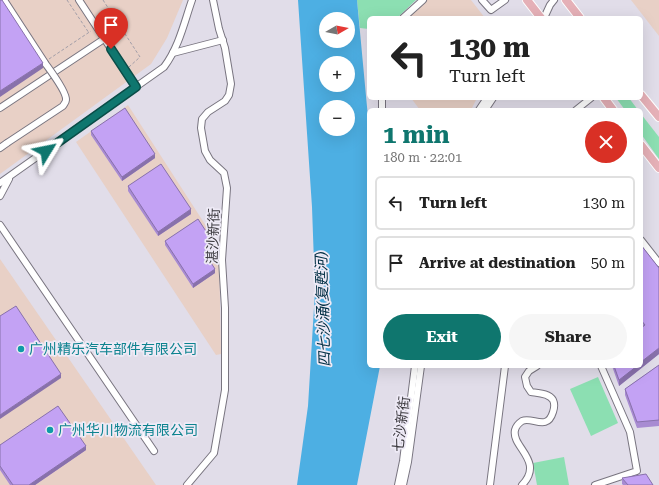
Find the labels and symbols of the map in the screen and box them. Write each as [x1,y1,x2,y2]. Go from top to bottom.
pin [94,8,128,49]
north arrow [319,12,355,48]
position arrow [25,130,67,172]
street label: 湛沙新街 [204,208,222,264]
water label: 四七沙涌(复甦河) [312,251,334,367]
place label: 广州精乐汽车部件有限公司 [29,341,197,357]
marker: 广州精乐汽车部件有限公司 [16,344,26,354]
street label: 七沙新街 [390,395,412,453]
place label: 广州华川物流有限公司 [58,422,198,438]
marker: 广州华川物流有限公司 [45,425,55,435]

